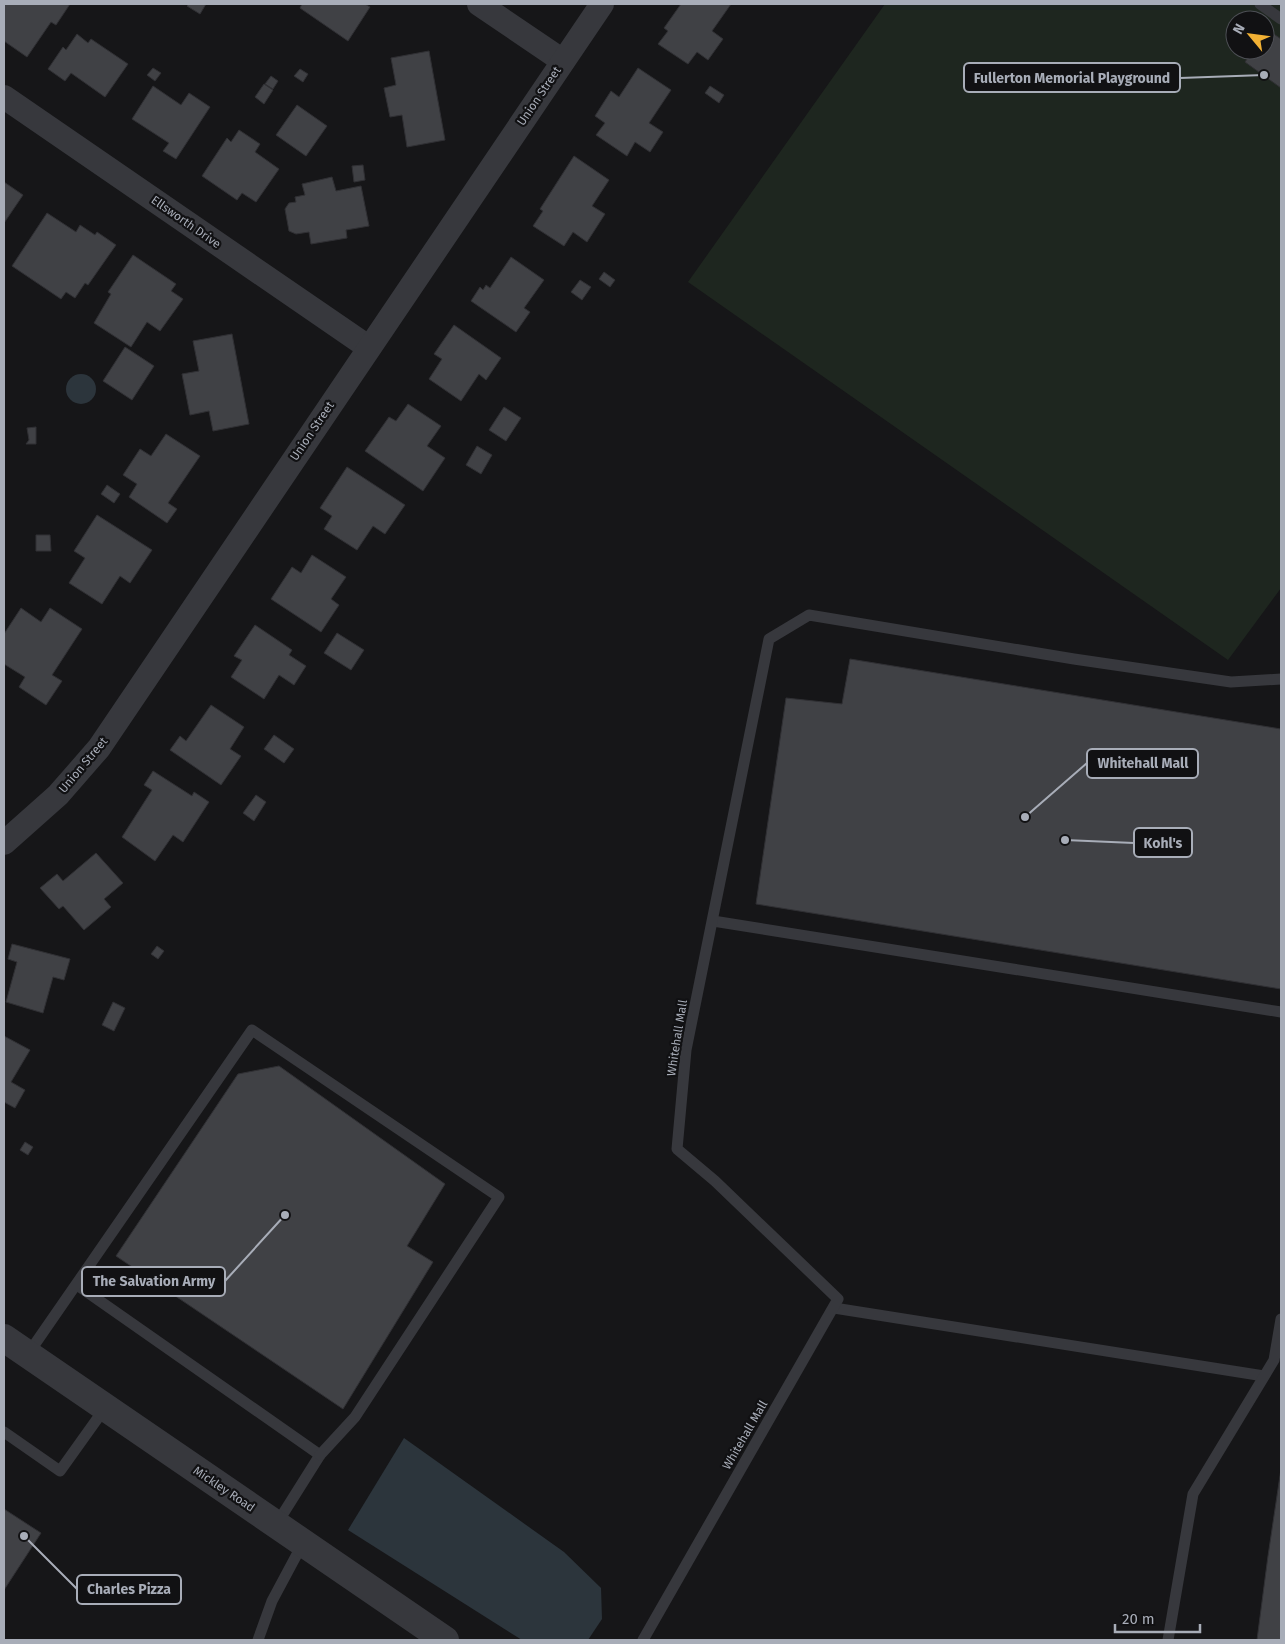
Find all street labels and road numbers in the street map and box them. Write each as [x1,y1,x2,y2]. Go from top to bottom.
street label: Union Street [514,63,564,128]
street label: Ellsworth Drive [148,193,224,251]
street label: Union Street [287,398,337,463]
street label: Union Street [56,734,111,796]
street label: Whitehall Mall [664,998,690,1077]
street label: Whitehall Mall [720,1398,771,1472]
street label: Mickley Road [191,1463,257,1515]

